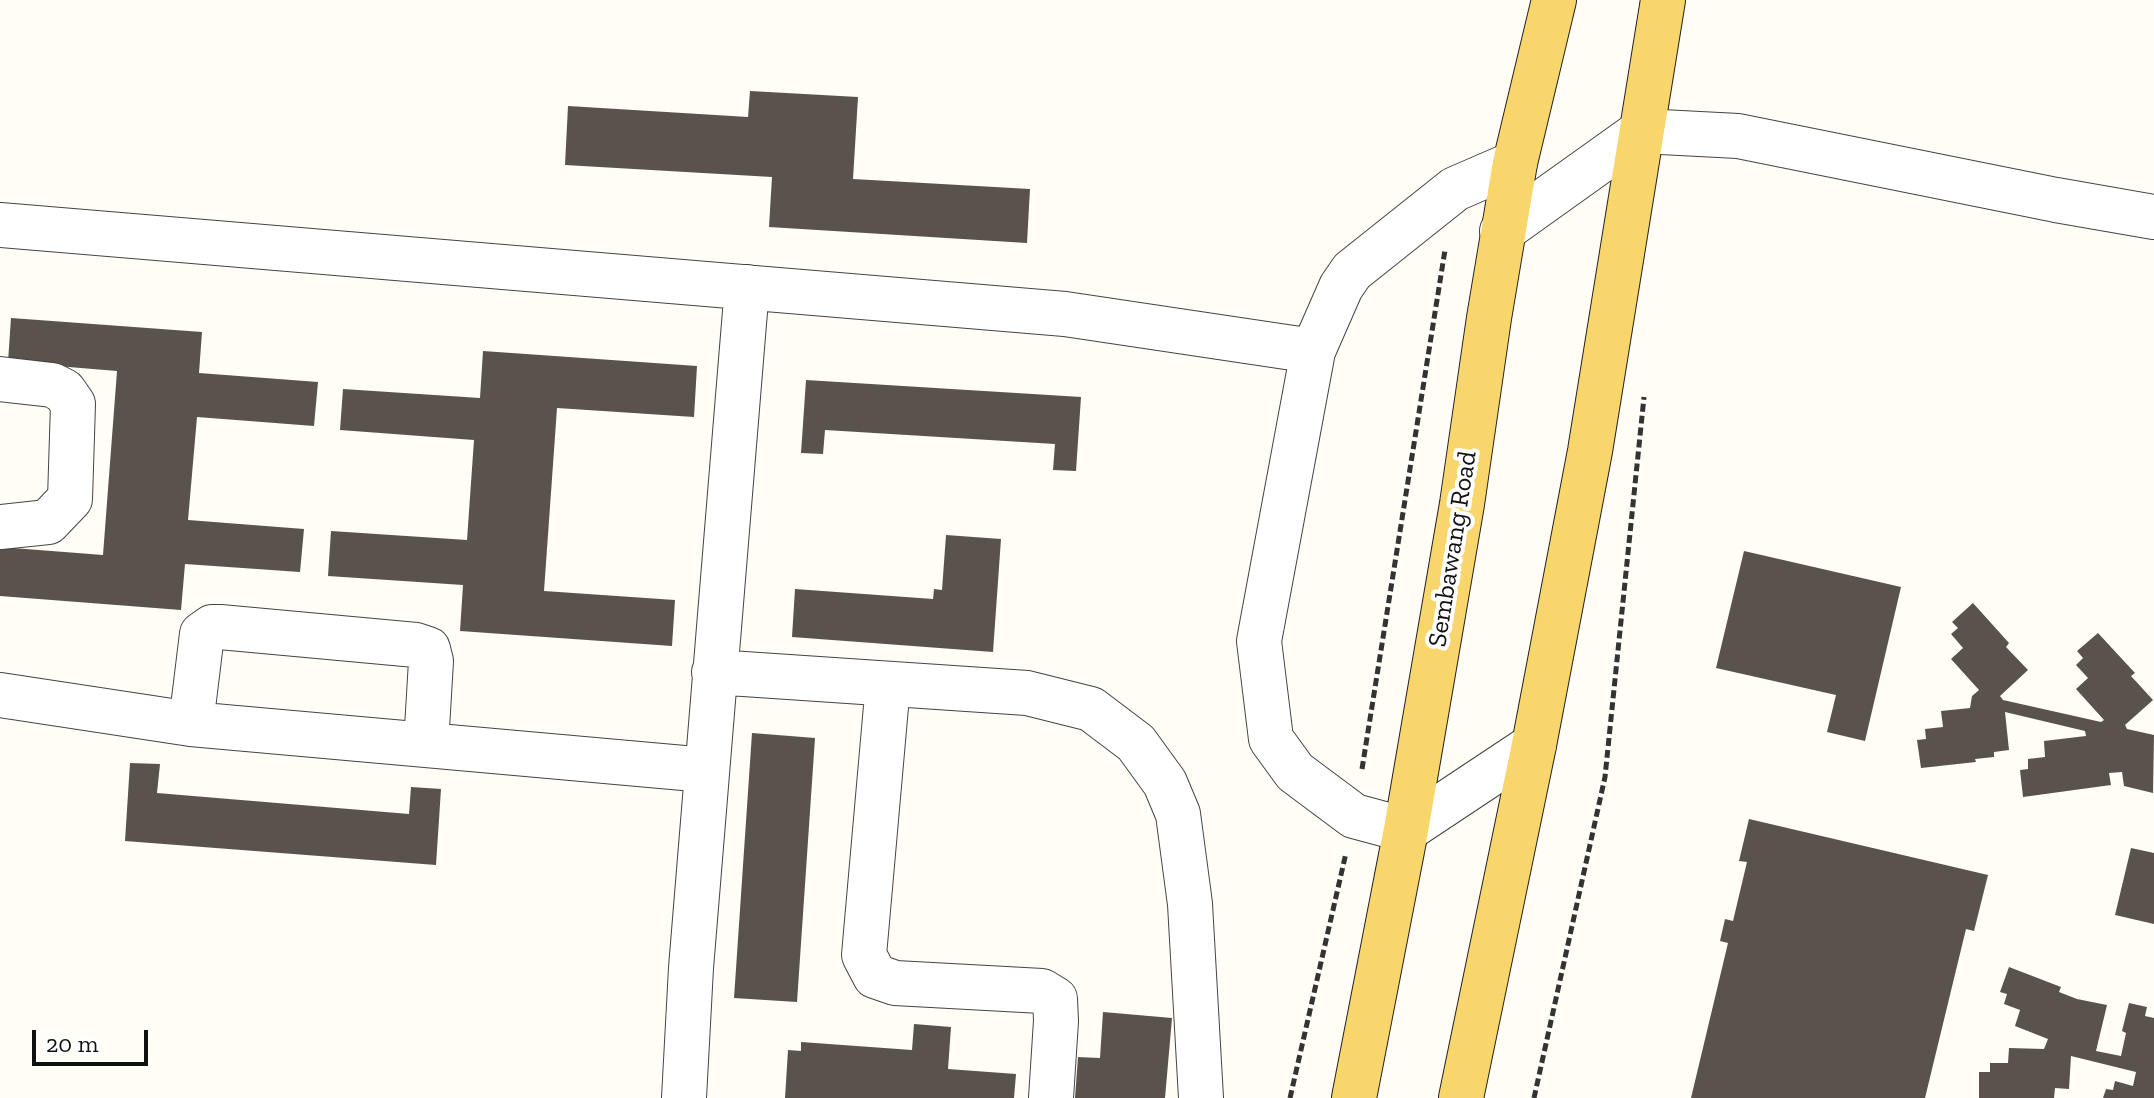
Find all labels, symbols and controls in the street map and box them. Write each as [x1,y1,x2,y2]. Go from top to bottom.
street label: Sembawang Road [1422,449,1484,649]
scale bar [36,1014,152,1064]
text: 20 m [46,1029,98,1058]

